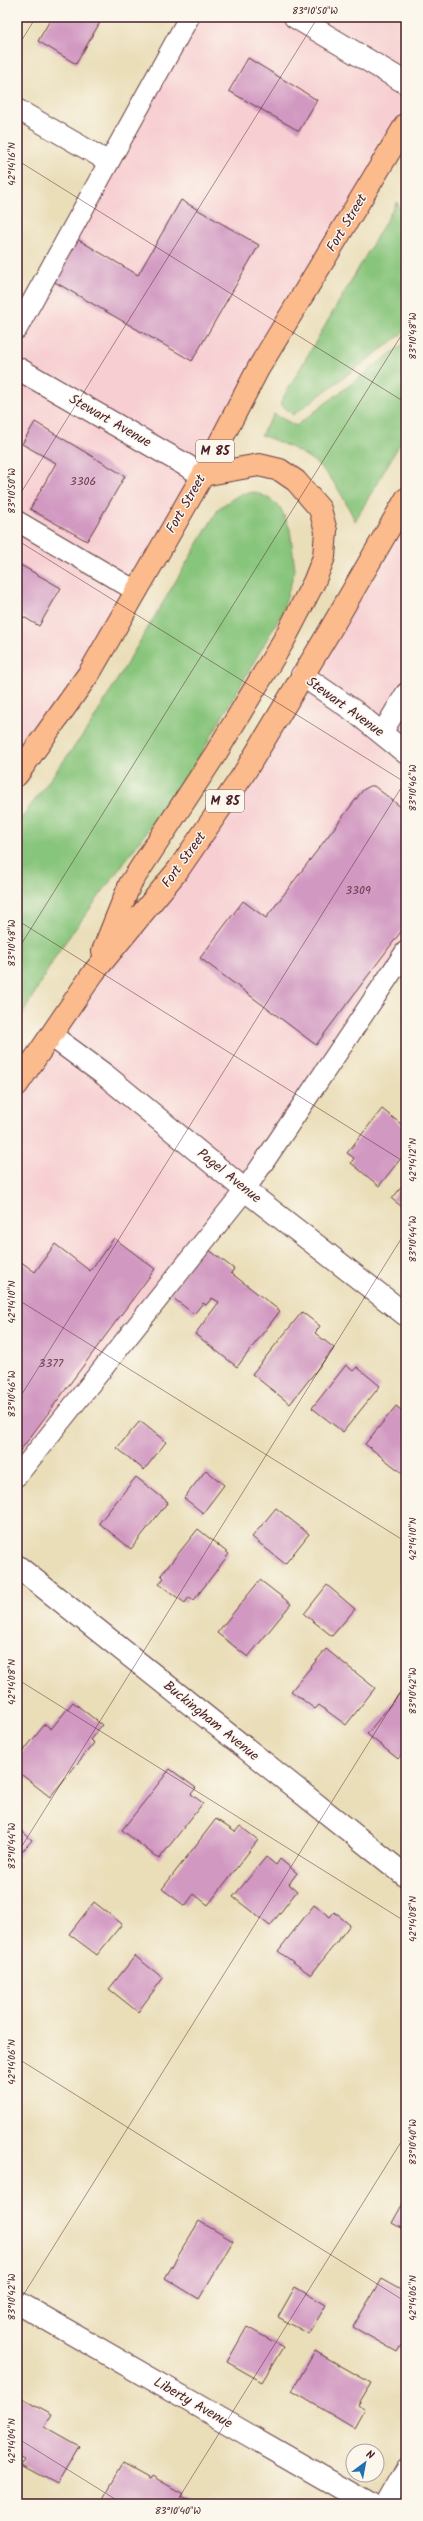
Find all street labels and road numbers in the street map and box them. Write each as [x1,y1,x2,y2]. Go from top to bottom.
street label: Fort Street [321,189,373,256]
street label: Stewart Avenue [65,388,156,454]
road number: M 85 [196,440,234,462]
street label: Fort Street [160,470,212,538]
street label: Stewart Avenue [301,671,389,743]
road number: M 85 [206,790,244,812]
street label: Fort Street [156,827,212,893]
street label: Pagel Avenue [192,1143,267,1209]
street label: Buckingham Avenue [158,1675,264,1767]
street label: Liberty Avenue [149,2371,237,2435]

